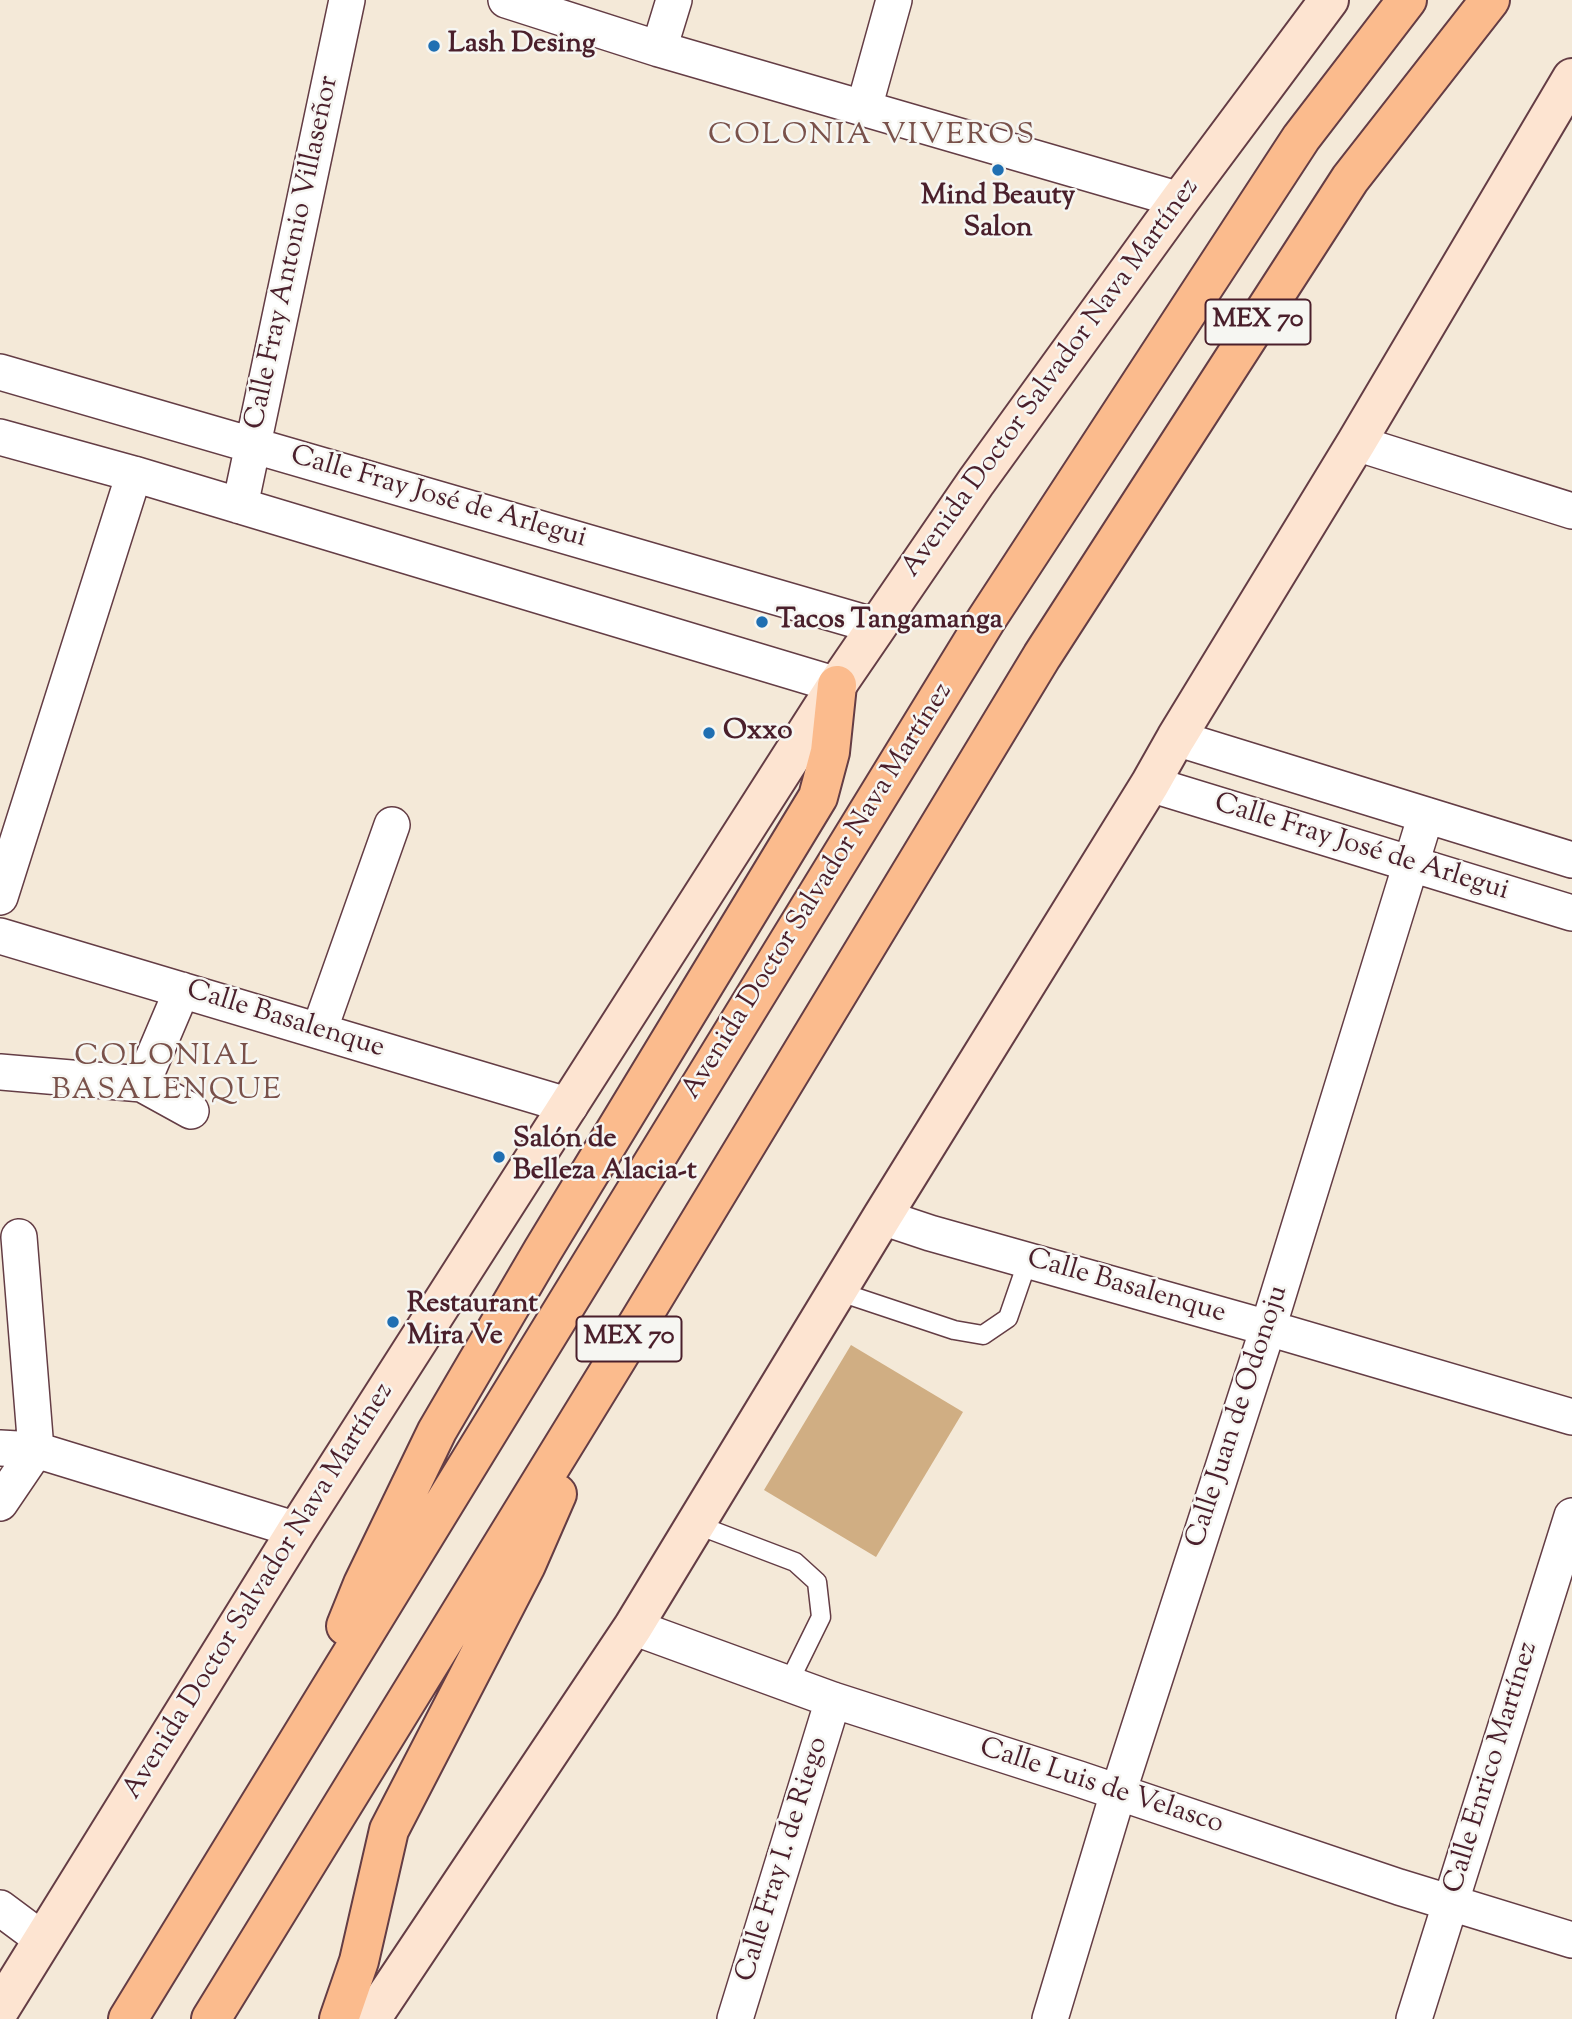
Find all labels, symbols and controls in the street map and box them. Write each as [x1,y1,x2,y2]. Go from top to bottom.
place label: Lash Desing [448,29,595,63]
marker: Lash Desing [426,38,442,54]
street label: Calle Fray Antonio Villaseñor [240,73,348,433]
district label: COLONIA VIVEROS [710,120,1034,156]
marker: Mind Beauty Salon [990,162,1006,178]
street label: Avenida Doctor Salvador Nava Martínez [896,173,1208,585]
place label: Mind Beauty Salon [921,181,1075,247]
road number: MEX 70 [1206,300,1310,344]
street label: Calle Fray José de Arlegui [286,441,590,557]
place label: Tacos Tangamanga [776,605,1003,639]
marker: Tacos Tangamanga [754,614,770,630]
street label: Avenida Doctor Salvador Nava Martínez [676,678,962,1106]
place label: Oxxo [723,716,792,750]
marker: Oxxo [701,725,717,741]
street label: Calle Fray José de Arlegui [1210,788,1512,910]
street label: Calle Basalenque [182,975,388,1067]
district label: COLONIAL BASALENQUE [53,1041,281,1112]
place label: Salón de Belleza Alacia-t [513,1124,697,1190]
marker: Salón de Belleza Alacia-t [491,1149,507,1165]
street label: Calle Basalenque [1023,1244,1229,1332]
street label: Calle Juan de Odonoju [1181,1282,1297,1552]
place label: Restaurant Mira Ve [407,1289,538,1355]
marker: Restaurant Mira Ve [385,1314,401,1330]
road number: MEX 70 [576,1316,682,1362]
street label: Avenida Doctor Salvador Nava Martínez [117,1378,403,1806]
street label: Calle Enrico Martínez [1439,1638,1547,1898]
street label: Calle Luis de Velasco [975,1733,1227,1843]
street label: Calle Fray I. de Riego [731,1734,837,1986]

